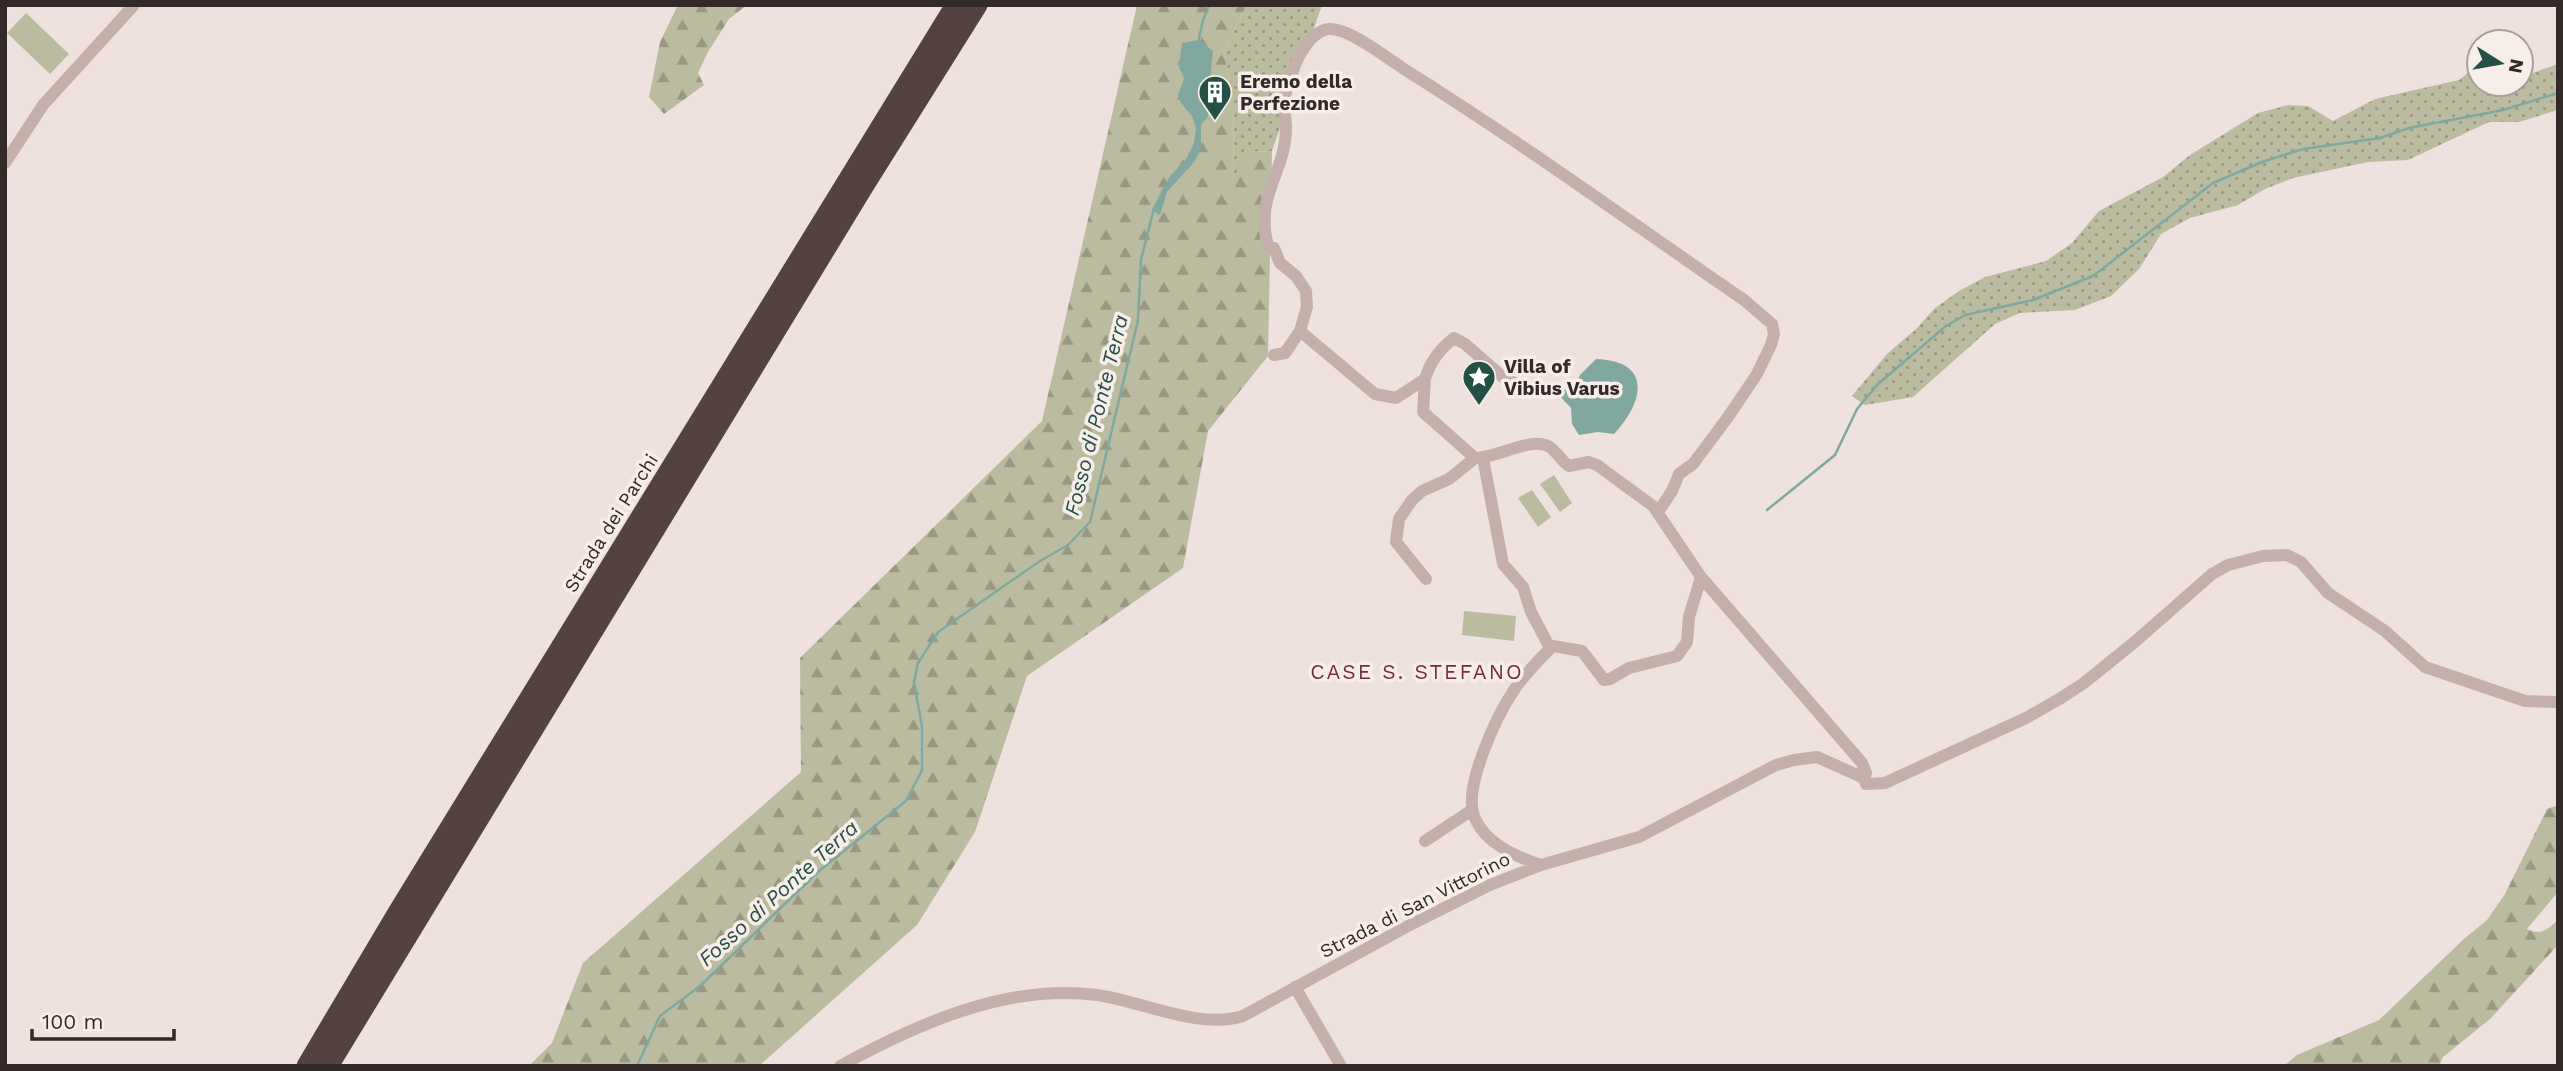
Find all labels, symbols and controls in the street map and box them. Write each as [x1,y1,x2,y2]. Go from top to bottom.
north arrow [2465,28,2535,98]
text: N [2504,57,2529,75]
place label: Eremo della Perfezione [1240,70,1352,115]
building icon: Eremo della Perfezione [1196,73,1234,122]
water label: Fosso di Ponte Terra [1059,312,1133,518]
place label: Villa of Vibius Varus [1504,355,1620,400]
place icon: Villa of Vibius Varus [1460,358,1498,407]
street label: Strada dei Parchi [559,450,663,596]
district label: CASE S. STEFANO [1310,659,1524,684]
water label: Fosso di Ponte Terra [693,815,863,971]
street label: Strada di San Vittorino [1316,847,1514,963]
scale bar [32,998,173,1042]
text: 100 m [42,1009,104,1034]

